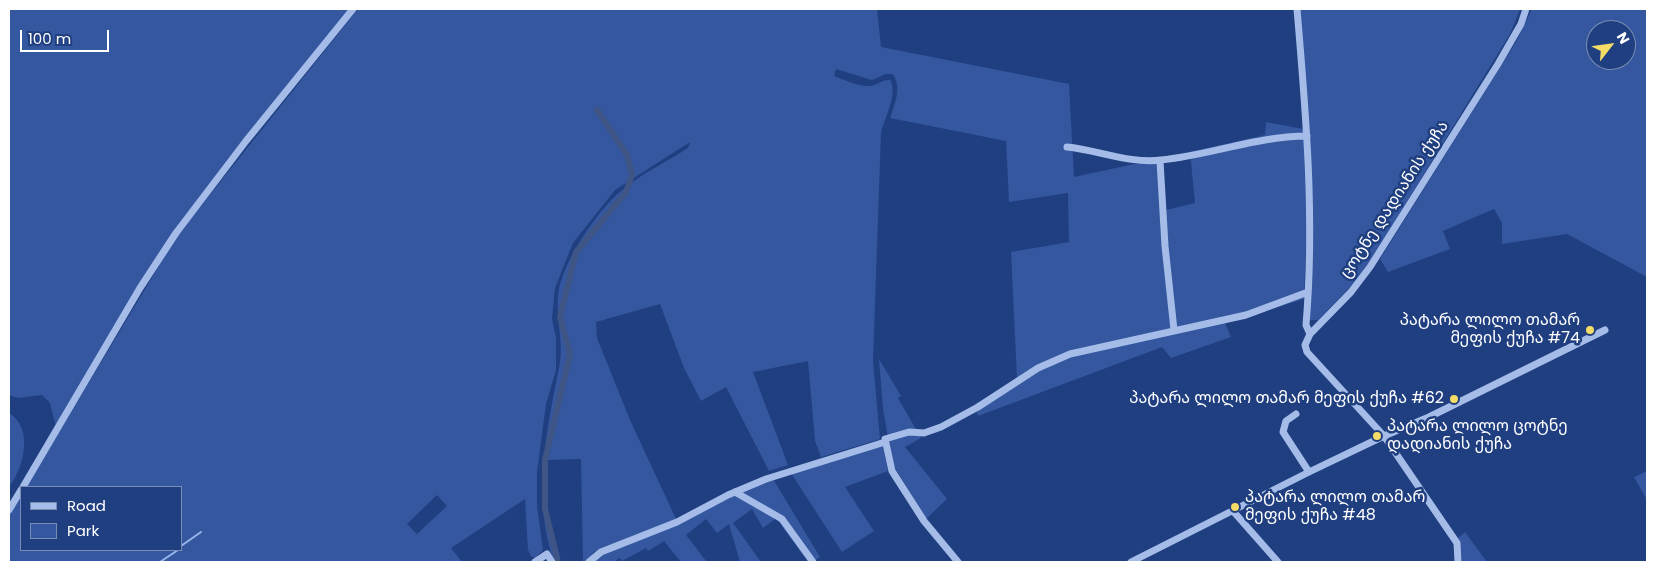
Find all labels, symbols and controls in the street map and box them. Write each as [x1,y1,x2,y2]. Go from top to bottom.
scale bar [22,20,111,52]
north arrow [1586,20,1636,70]
text: 100 m [28,28,71,49]
text: N [1612,28,1634,48]
street label: ცოტნე დადიანის ქუჩა [1337,118,1453,282]
place label: პატარა ლილო თამარ მეფის ქუჩა #74 [1400,311,1580,349]
marker: პატარა ლილო თამარ მეფის ქუჩა #74 [1584,324,1596,336]
place label: პატარა ლილო თამარ მეფის ქუჩა #62 [1129,389,1444,409]
marker: პატარა ლილო თამარ მეფის ქუჩა #62 [1448,393,1460,405]
place label: პატარა ლილო ცოტნე დადიანის ქუჩა [1387,417,1568,455]
marker: პატარა ლილო ცოტნე დადიანის ქუჩა [1371,430,1383,442]
legend [20,486,182,551]
place label: პატარა ლილო თამარ მეფის ქუჩა #48 [1245,488,1425,526]
text: Road [67,495,106,516]
marker: პატარა ლილო თამარ მეფის ქუჩა #48 [1229,501,1241,513]
text: Park [67,520,99,541]

